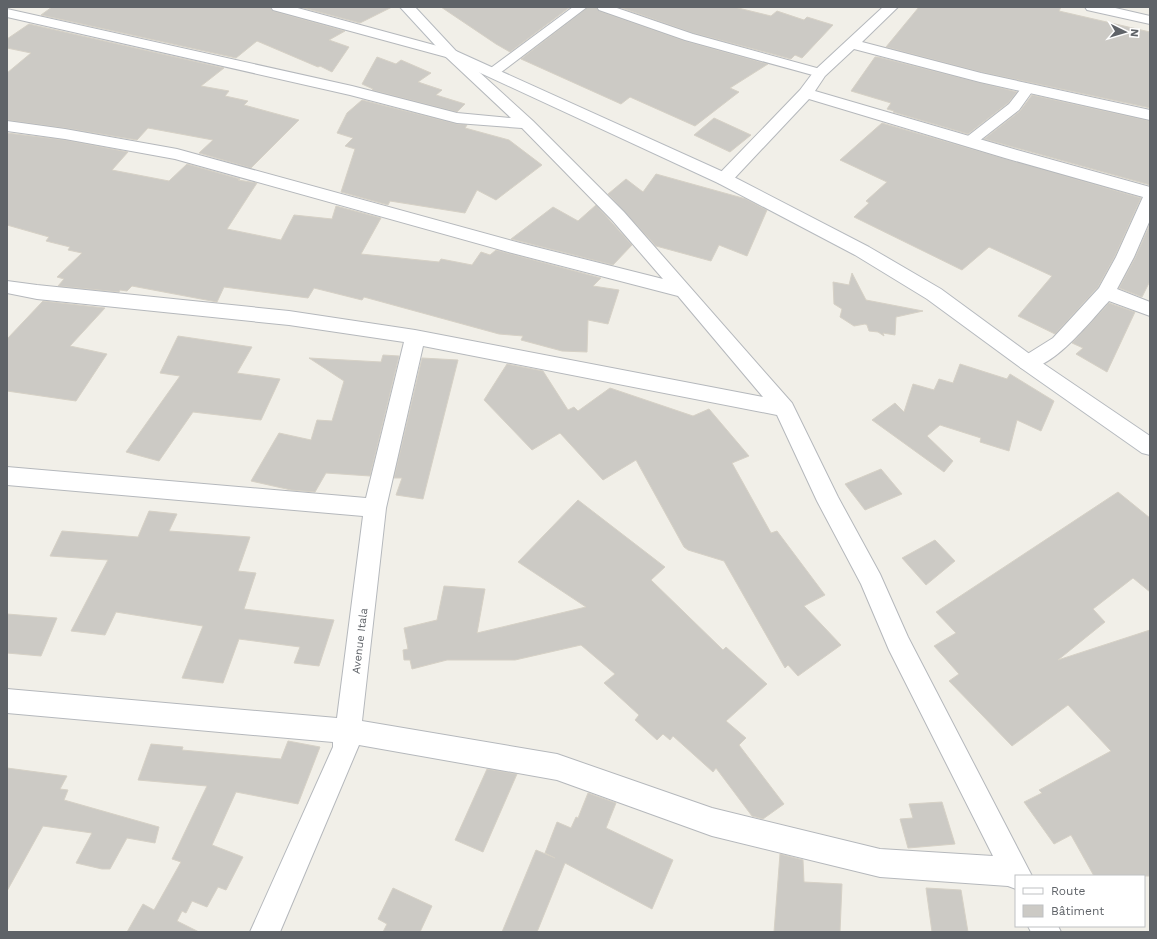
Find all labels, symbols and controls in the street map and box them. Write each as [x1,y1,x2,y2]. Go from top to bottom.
north arrow [1105,12,1145,52]
text: N [1128,28,1141,37]
street label: Avenue Itala [350,607,370,675]
legend [1015,875,1145,927]
text: Route [1051,884,1085,898]
text: Bâtiment [1051,904,1104,918]

